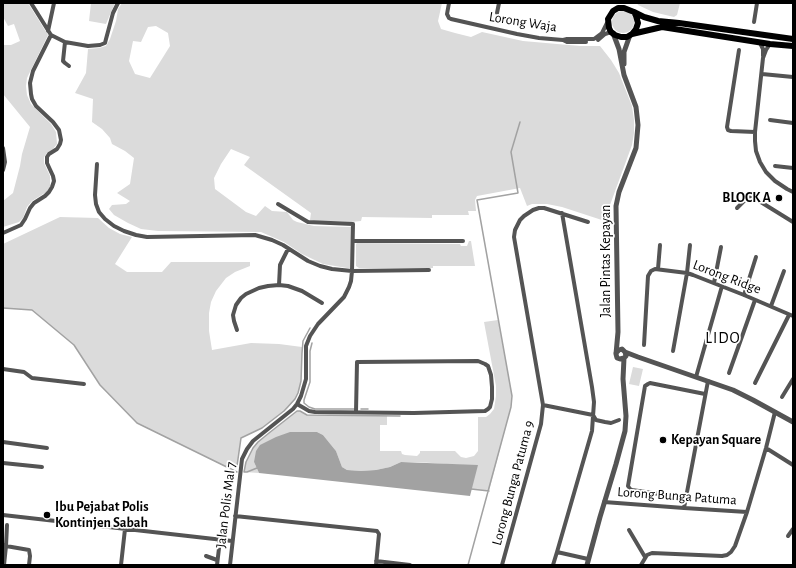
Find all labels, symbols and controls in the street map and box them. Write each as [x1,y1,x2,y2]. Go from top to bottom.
street label: Lorong Waja [488,8,558,36]
place label: BLOCK A [722,190,771,206]
marker: BLOCK A [774,193,784,203]
street label: Jalan Pintas Kepayan [598,205,614,317]
street label: Lorong Ridge [691,256,763,298]
district label: LIDO [705,328,741,348]
street label: Lorong Bunga Patuma 9 [488,419,538,547]
place label: Kepayan Square [671,432,761,448]
marker: Kepayan Square [658,435,668,445]
street label: Jalan Polis Mal 7 [212,461,240,549]
street label: Lorong Bunga Patuma [617,483,737,509]
place label: Ibu Pejabat Polis Kontinjen Sabah [55,499,149,532]
marker: Ibu Pejabat Polis Kontinjen Sabah [42,510,52,520]

